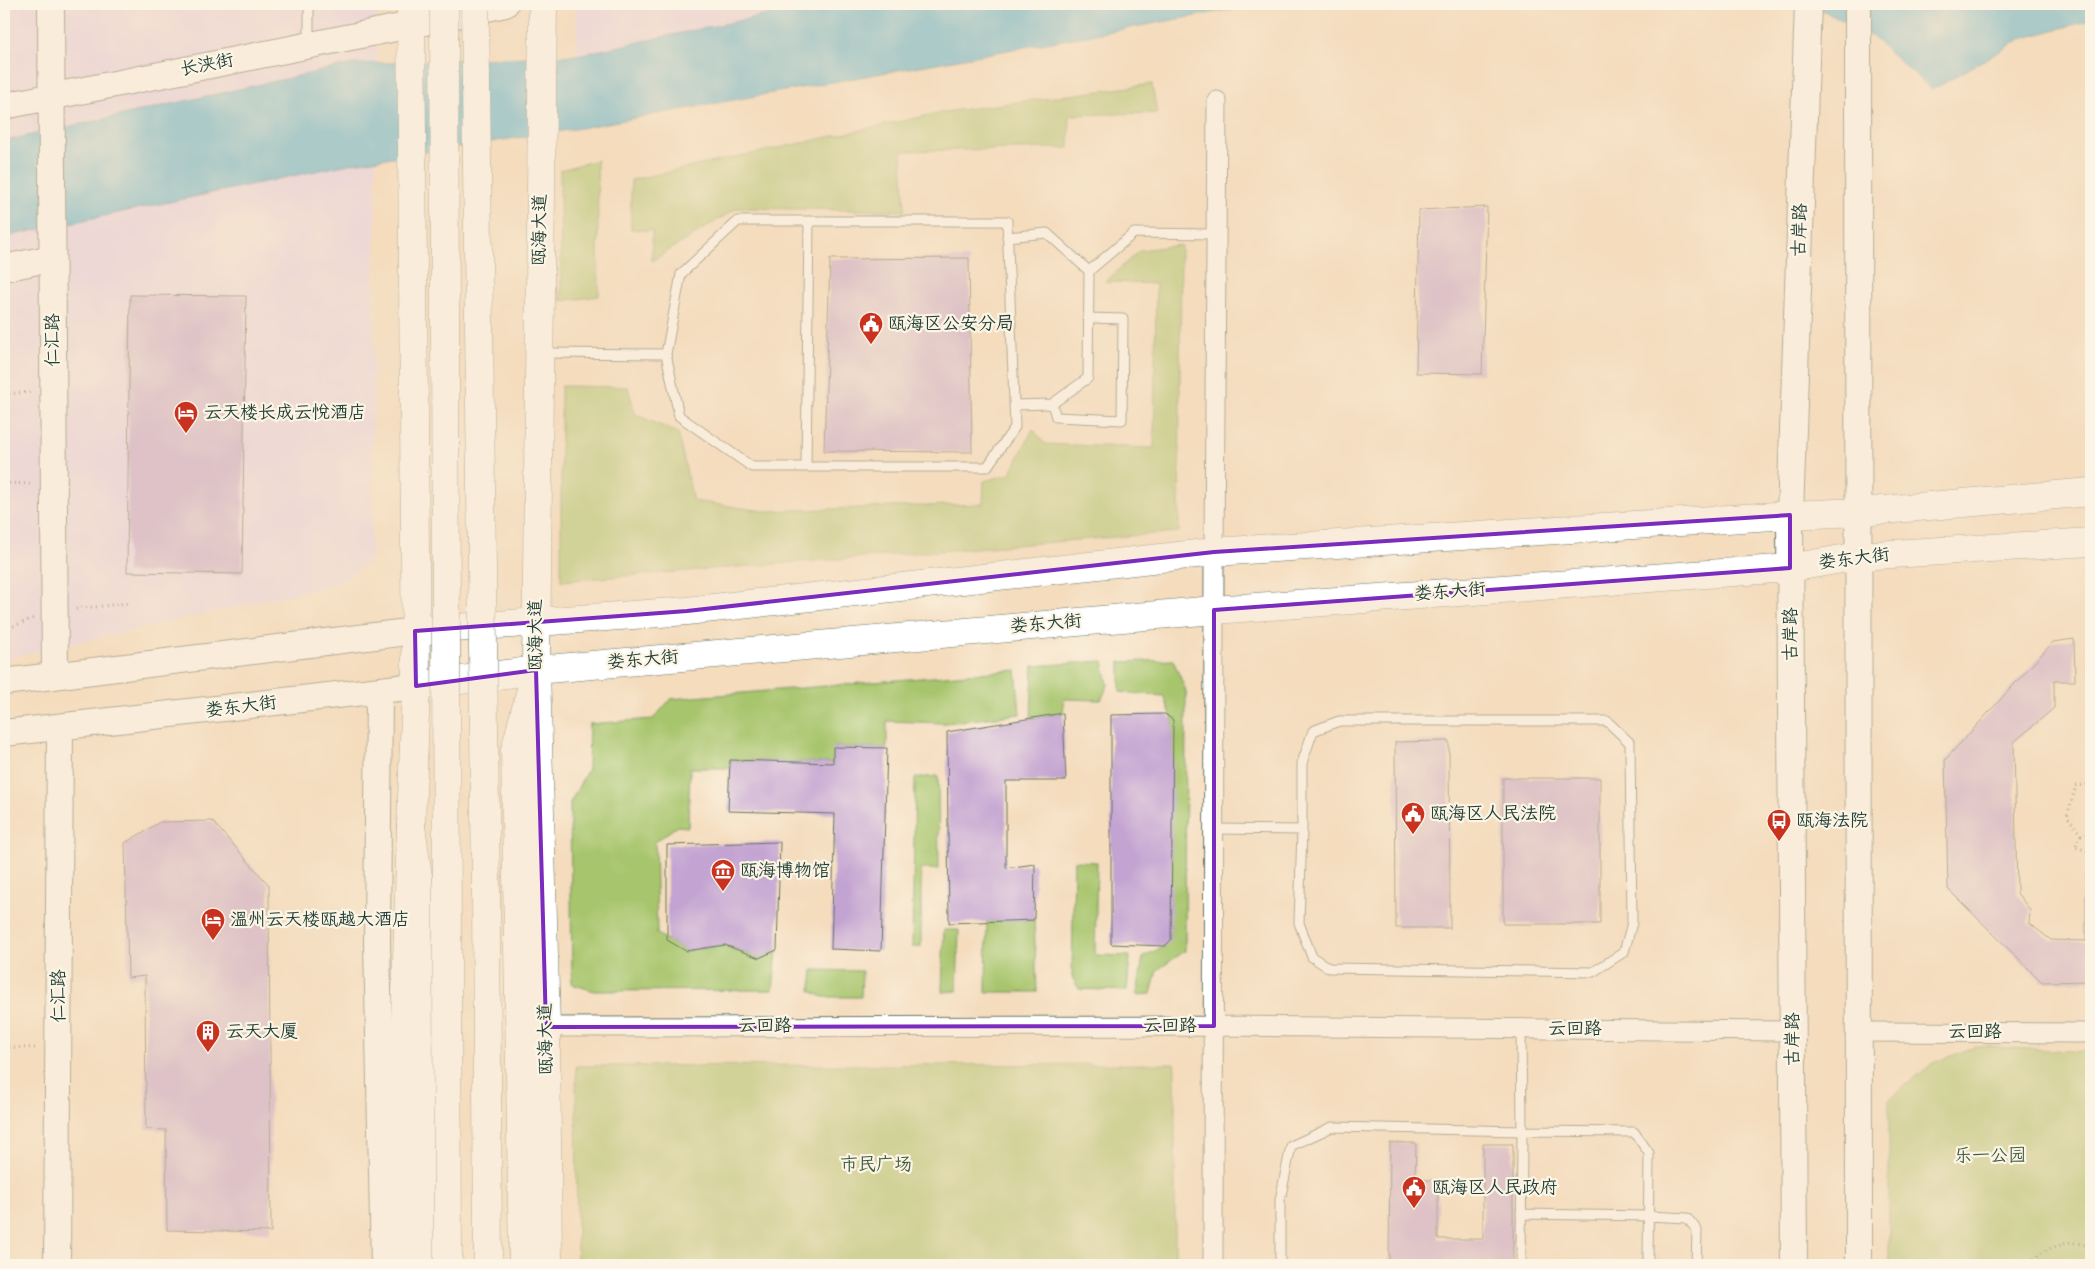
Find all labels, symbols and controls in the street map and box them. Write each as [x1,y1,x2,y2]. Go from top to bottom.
street label: 长浃街 [178,48,236,82]
street label: 瓯海大道 [527,194,553,266]
street label: 古岸路 [1787,203,1813,257]
public building icon: 瓯海区公安分局 [858,311,884,345]
place label: 瓯海区公安分局 [888,312,1014,336]
street label: 仁汇路 [41,313,65,367]
hotel icon: 云天楼长成云悦酒店 [173,400,199,434]
place label: 云天楼长成云悦酒店 [204,401,366,425]
street label: 娄东大街 [1817,543,1891,575]
street label: 娄东大街 [1413,578,1487,606]
street label: 瓯海大道 [524,599,548,671]
street label: 古岸路 [1779,607,1803,661]
street label: 娄东大街 [1009,609,1083,639]
street label: 娄东大街 [606,645,680,675]
street label: 娄东大街 [204,691,278,723]
public building icon: 瓯海区人民法院 [1400,801,1426,835]
place label: 瓯海区人民法院 [1430,802,1556,826]
bus stop icon: 瓯海法院 [1766,808,1792,842]
place label: 瓯海法院 [1796,809,1868,833]
museum icon: 瓯海博物馆 [710,858,736,892]
place label: 瓯海博物馆 [740,859,830,883]
hotel icon: 温州云天楼瓯越大酒店 [200,907,226,941]
place label: 温州云天楼瓯越大酒店 [230,908,410,932]
street label: 仁汇路 [47,969,71,1023]
street label: 瓯海大道 [533,1003,559,1075]
street label: 古岸路 [1781,1012,1805,1066]
street label: 云回路 [738,1014,792,1038]
street label: 云回路 [1143,1014,1197,1038]
street label: 云回路 [1548,1017,1602,1041]
building icon: 云天大厦 [195,1019,221,1053]
place label: 云天大厦 [226,1020,298,1044]
street label: 云回路 [1948,1020,2002,1044]
park label: 乐一公园 [1954,1144,2026,1168]
park label: 市民广场 [840,1153,912,1177]
public building icon: 瓯海区人民政府 [1401,1175,1427,1209]
place label: 瓯海区人民政府 [1432,1176,1558,1200]

